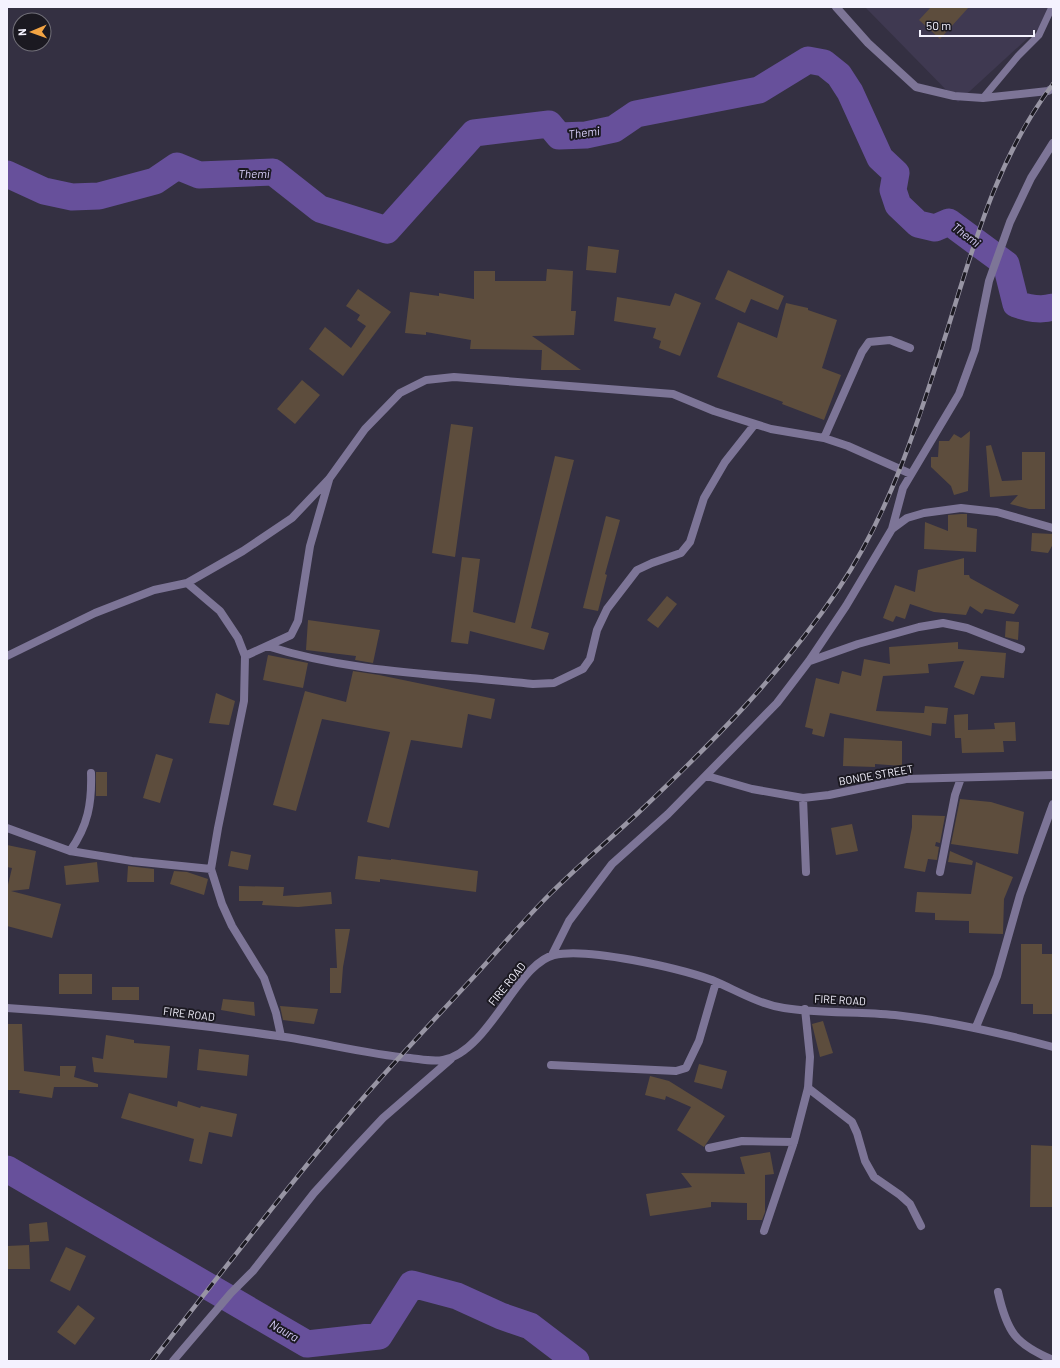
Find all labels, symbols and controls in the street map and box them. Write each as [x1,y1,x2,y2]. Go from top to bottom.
north arrow [12,12,52,52]
scale bar [920,12,1034,38]
text: 50 m [926,18,951,32]
text: N [15,28,28,36]
water label: Themi [567,123,600,141]
water label: Themi [238,166,270,180]
water label: Themi [950,219,983,249]
street label: BONDE STREET [838,762,914,787]
street label: FIRE ROAD [485,959,528,1008]
street label: FIRE ROAD [814,992,866,1007]
street label: FIRE ROAD [163,1004,216,1023]
water label: Naura [268,1316,301,1344]

